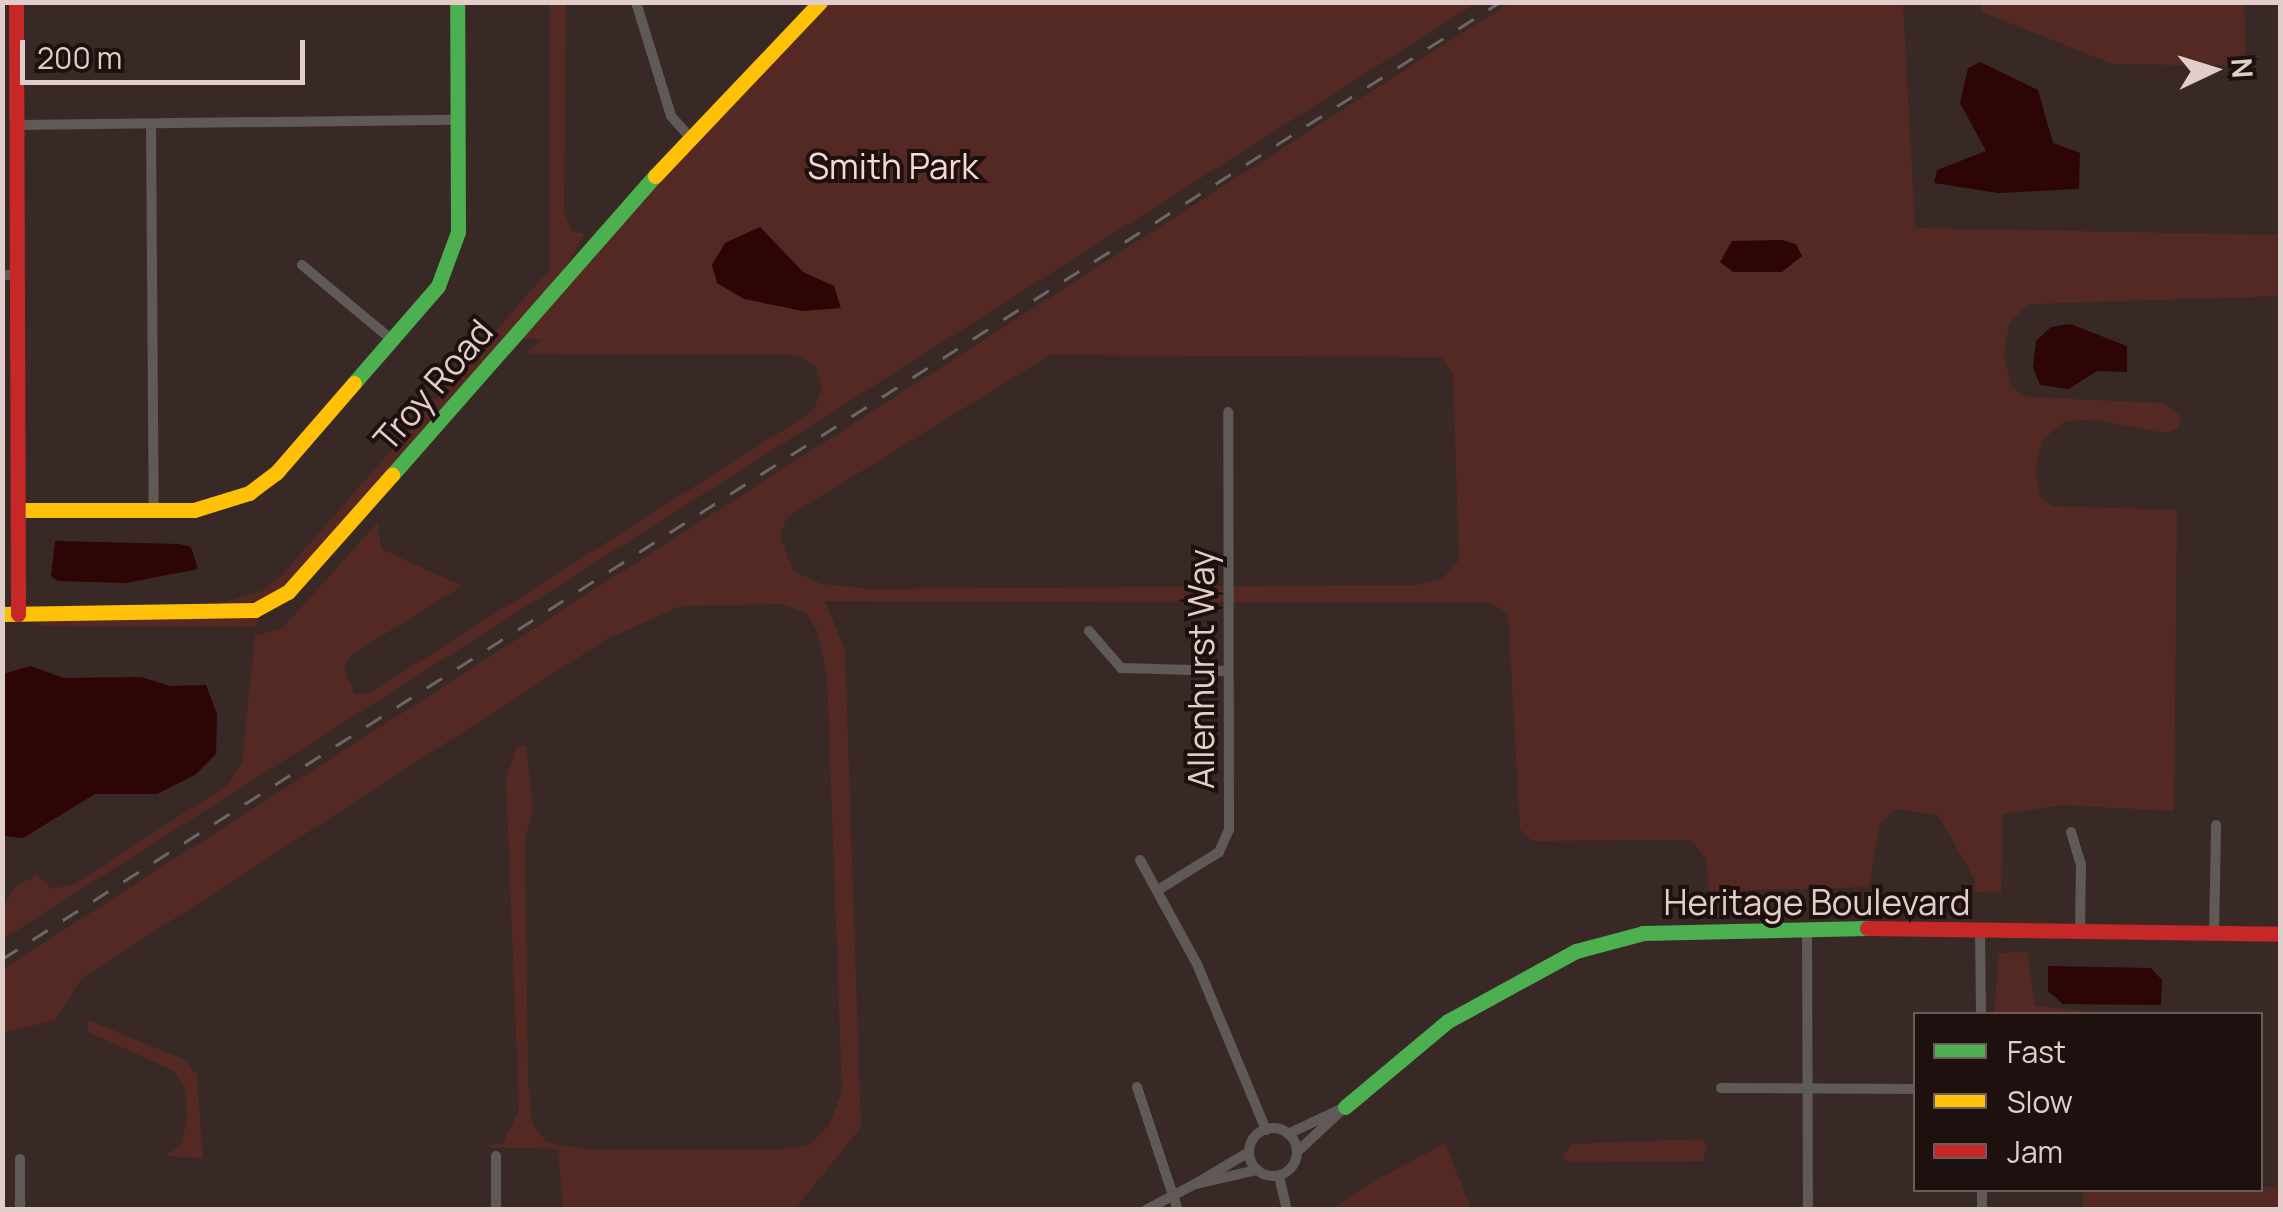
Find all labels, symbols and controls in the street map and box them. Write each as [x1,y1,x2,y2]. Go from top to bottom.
scale bar [25,20,310,82]
north arrow [2163,20,2263,120]
text: 200 m [37,37,122,78]
text: N [2223,57,2263,79]
park label: Smith Park [808,145,978,187]
street label: Troy Road [365,311,501,459]
street label: Allenhurst Way [1180,549,1222,789]
street label: Heritage Boulevard [1664,881,1970,923]
legend [1913,1012,2263,1192]
text: Fast [2007,1031,2066,1072]
text: Slow [2007,1081,2073,1122]
text: Jam [2007,1131,2063,1172]

